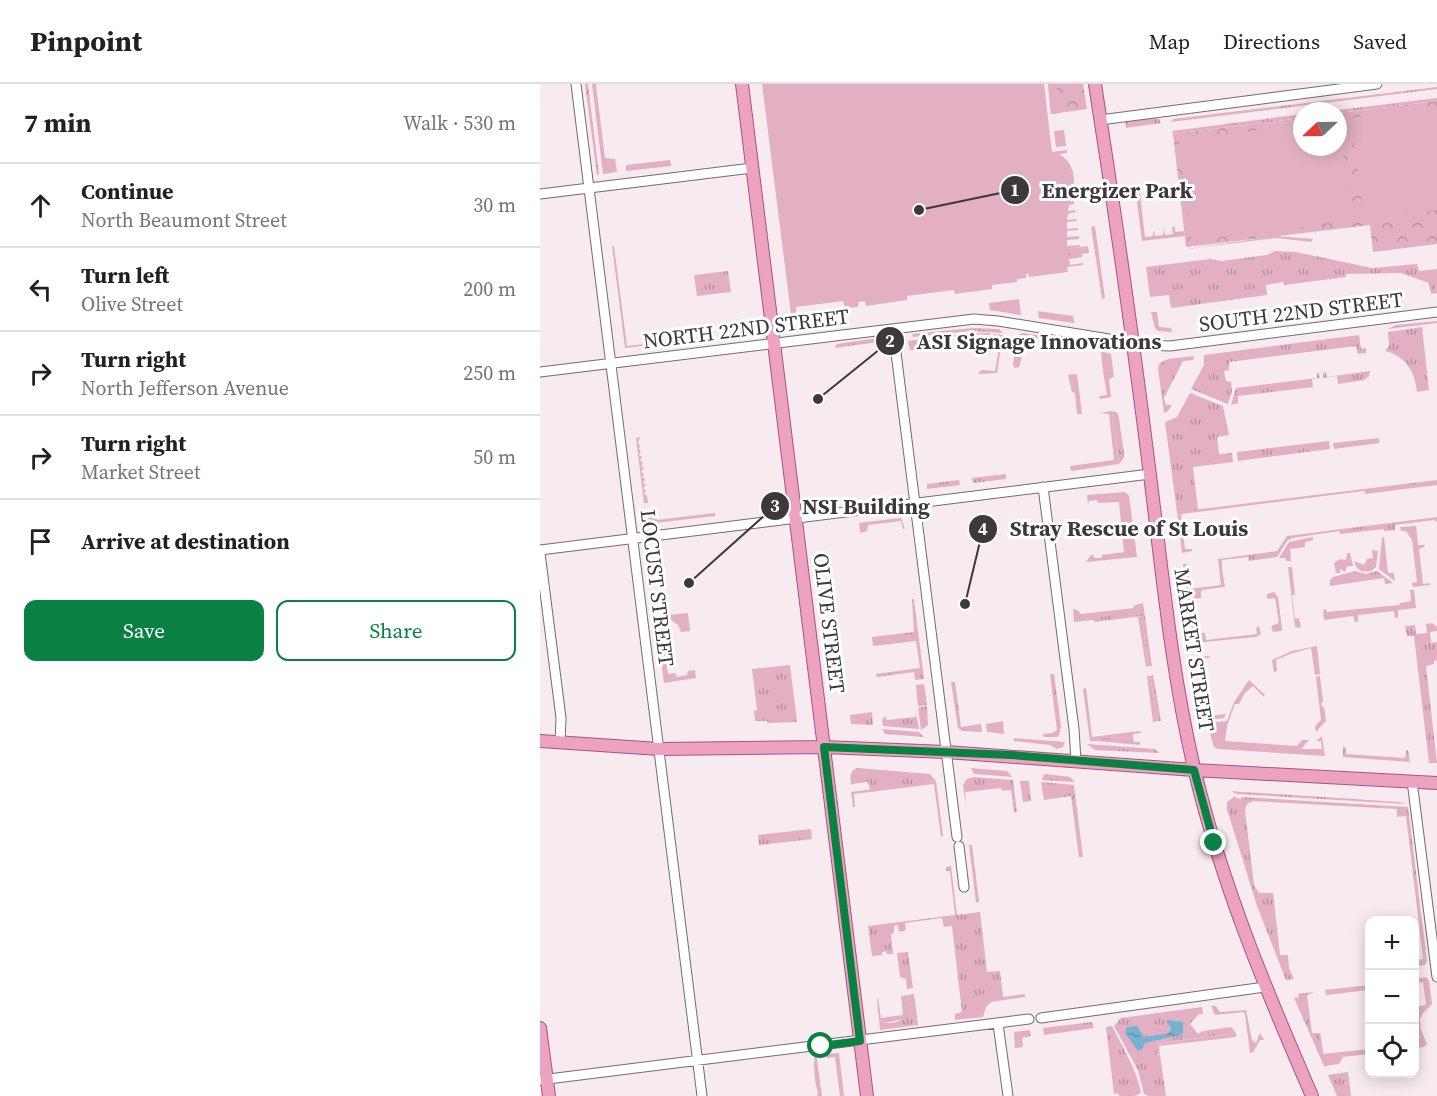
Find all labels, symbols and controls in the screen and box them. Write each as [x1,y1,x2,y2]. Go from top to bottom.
text: Pinpoint [30,22,142,60]
text: Map [1149,27,1190,56]
text: Directions [1223,27,1320,56]
text: Saved [1353,27,1407,56]
north arrow [1293,102,1347,156]
text: 7 min [24,105,91,141]
text: Walk · 530 m [403,109,516,137]
callout: Energizer Park [1000,170,1205,210]
text: Energizer Park [1041,175,1193,205]
text: Continue [81,176,174,206]
text: 1 [1010,177,1020,202]
icon: ahead [24,189,57,222]
text: 30 m [473,191,516,219]
text: North Beaumont Street [81,206,287,234]
text: Turn left [81,260,169,290]
icon: left [24,273,57,306]
text: 200 m [463,275,516,303]
street label: SOUTH 22ND STREET [1197,285,1405,338]
text: Olive Street [81,290,183,318]
street label: NORTH 22ND STREET [641,301,851,356]
callout: ASI Signage Innovations [875,321,1174,361]
text: ASI Signage Innovations [917,326,1161,356]
text: 2 [885,328,895,353]
text: Turn right [81,344,186,374]
icon: right [24,357,57,390]
text: 250 m [463,359,516,387]
text: North Jefferson Avenue [81,374,289,402]
text: Turn right [81,428,186,458]
icon: right [24,441,57,474]
text: 50 m [473,443,516,471]
text: Market Street [81,458,201,486]
callout: NSI Building [760,486,942,526]
text: NSI Building [802,491,930,521]
text: 3 [770,493,780,518]
street label: LOCUST STREET [633,508,682,668]
callout: Stray Rescue of St Louis [968,509,1260,549]
text: Stray Rescue of St Louis [1010,513,1248,543]
text: 4 [978,516,988,541]
icon: arrive [24,525,57,558]
text: Arrive at destination [81,526,290,556]
street label: OLIVE STREET [807,551,853,695]
street label: MARKET STREET [1167,566,1222,734]
button: Save [24,600,264,661]
button: Share [276,600,516,661]
route end [1200,829,1226,855]
map controls [1365,916,1419,1078]
button: + [1365,916,1419,970]
button: − [1365,970,1419,1024]
button: locate [1365,1024,1419,1078]
route start [807,1032,833,1058]

